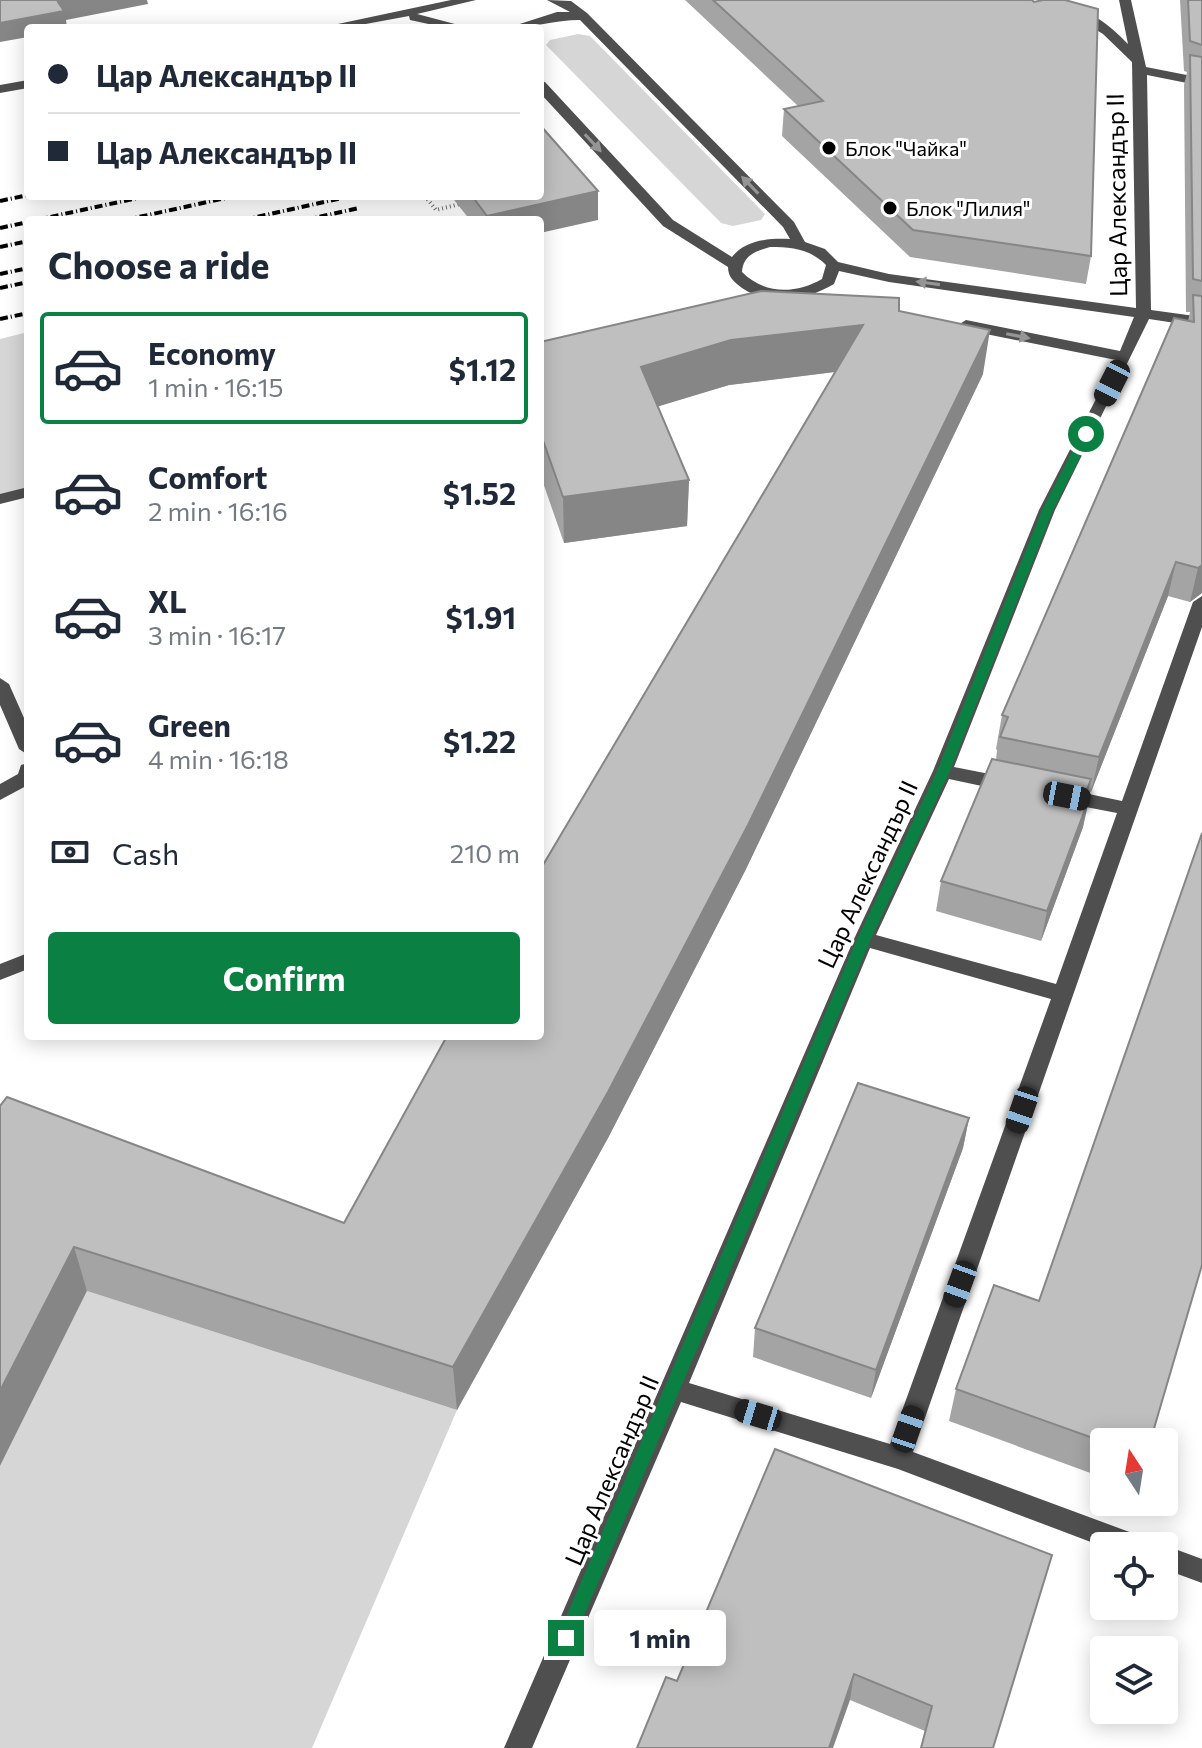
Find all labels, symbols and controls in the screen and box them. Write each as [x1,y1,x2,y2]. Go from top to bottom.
text: Цар Александър II [96,56,357,93]
street label: Цар Александър II [1100,93,1132,297]
text: Цар Александър II [96,133,357,170]
one-way arrow [584,133,602,152]
place label: Блок "Чайка" [845,136,967,160]
marker: Блок "Чайка" [820,139,838,157]
one-way arrow [741,176,759,195]
place label: Блок "Лилия" [906,196,1030,220]
marker: Блок "Лилия" [881,199,899,217]
text: Choose a ride [48,242,269,286]
one-way arrow [915,277,940,290]
one-way arrow [1006,330,1031,343]
icon: car [52,332,124,404]
text: Economy [148,334,276,371]
text: $1.12 [449,350,516,387]
car [1090,356,1134,410]
text: 1 min · 16:15 [148,371,284,402]
route start [1068,416,1104,452]
icon: car [52,456,124,528]
text: Comfort [148,458,267,495]
text: $1.52 [443,474,516,511]
text: 2 min · 16:16 [148,495,288,526]
icon: car [52,580,124,652]
text: XL [148,582,187,619]
text: $1.91 [446,598,516,635]
text: 3 min · 16:17 [148,619,286,650]
icon: car [52,704,124,776]
text: Green [148,706,231,743]
text: $1.22 [443,722,516,759]
text: 4 min · 16:18 [148,743,289,774]
street label: Цар Александър II [811,776,923,972]
car [1041,780,1093,812]
icon: cash [48,830,92,874]
text: Cash [112,834,179,871]
text: 210 m [450,837,520,868]
button: Confirm [48,932,520,1024]
car [1003,1083,1041,1137]
car [941,1257,979,1311]
street label: Цар Александър II [558,1371,664,1569]
car [732,1397,784,1433]
car [889,1402,927,1456]
north arrow [1090,1428,1178,1516]
map controls [1090,1428,1178,1724]
button: locate [1090,1532,1178,1620]
callout: 1 min [594,1610,726,1666]
route end [548,1620,584,1656]
text: 1 min [629,1622,691,1653]
button: layers [1090,1636,1178,1724]

